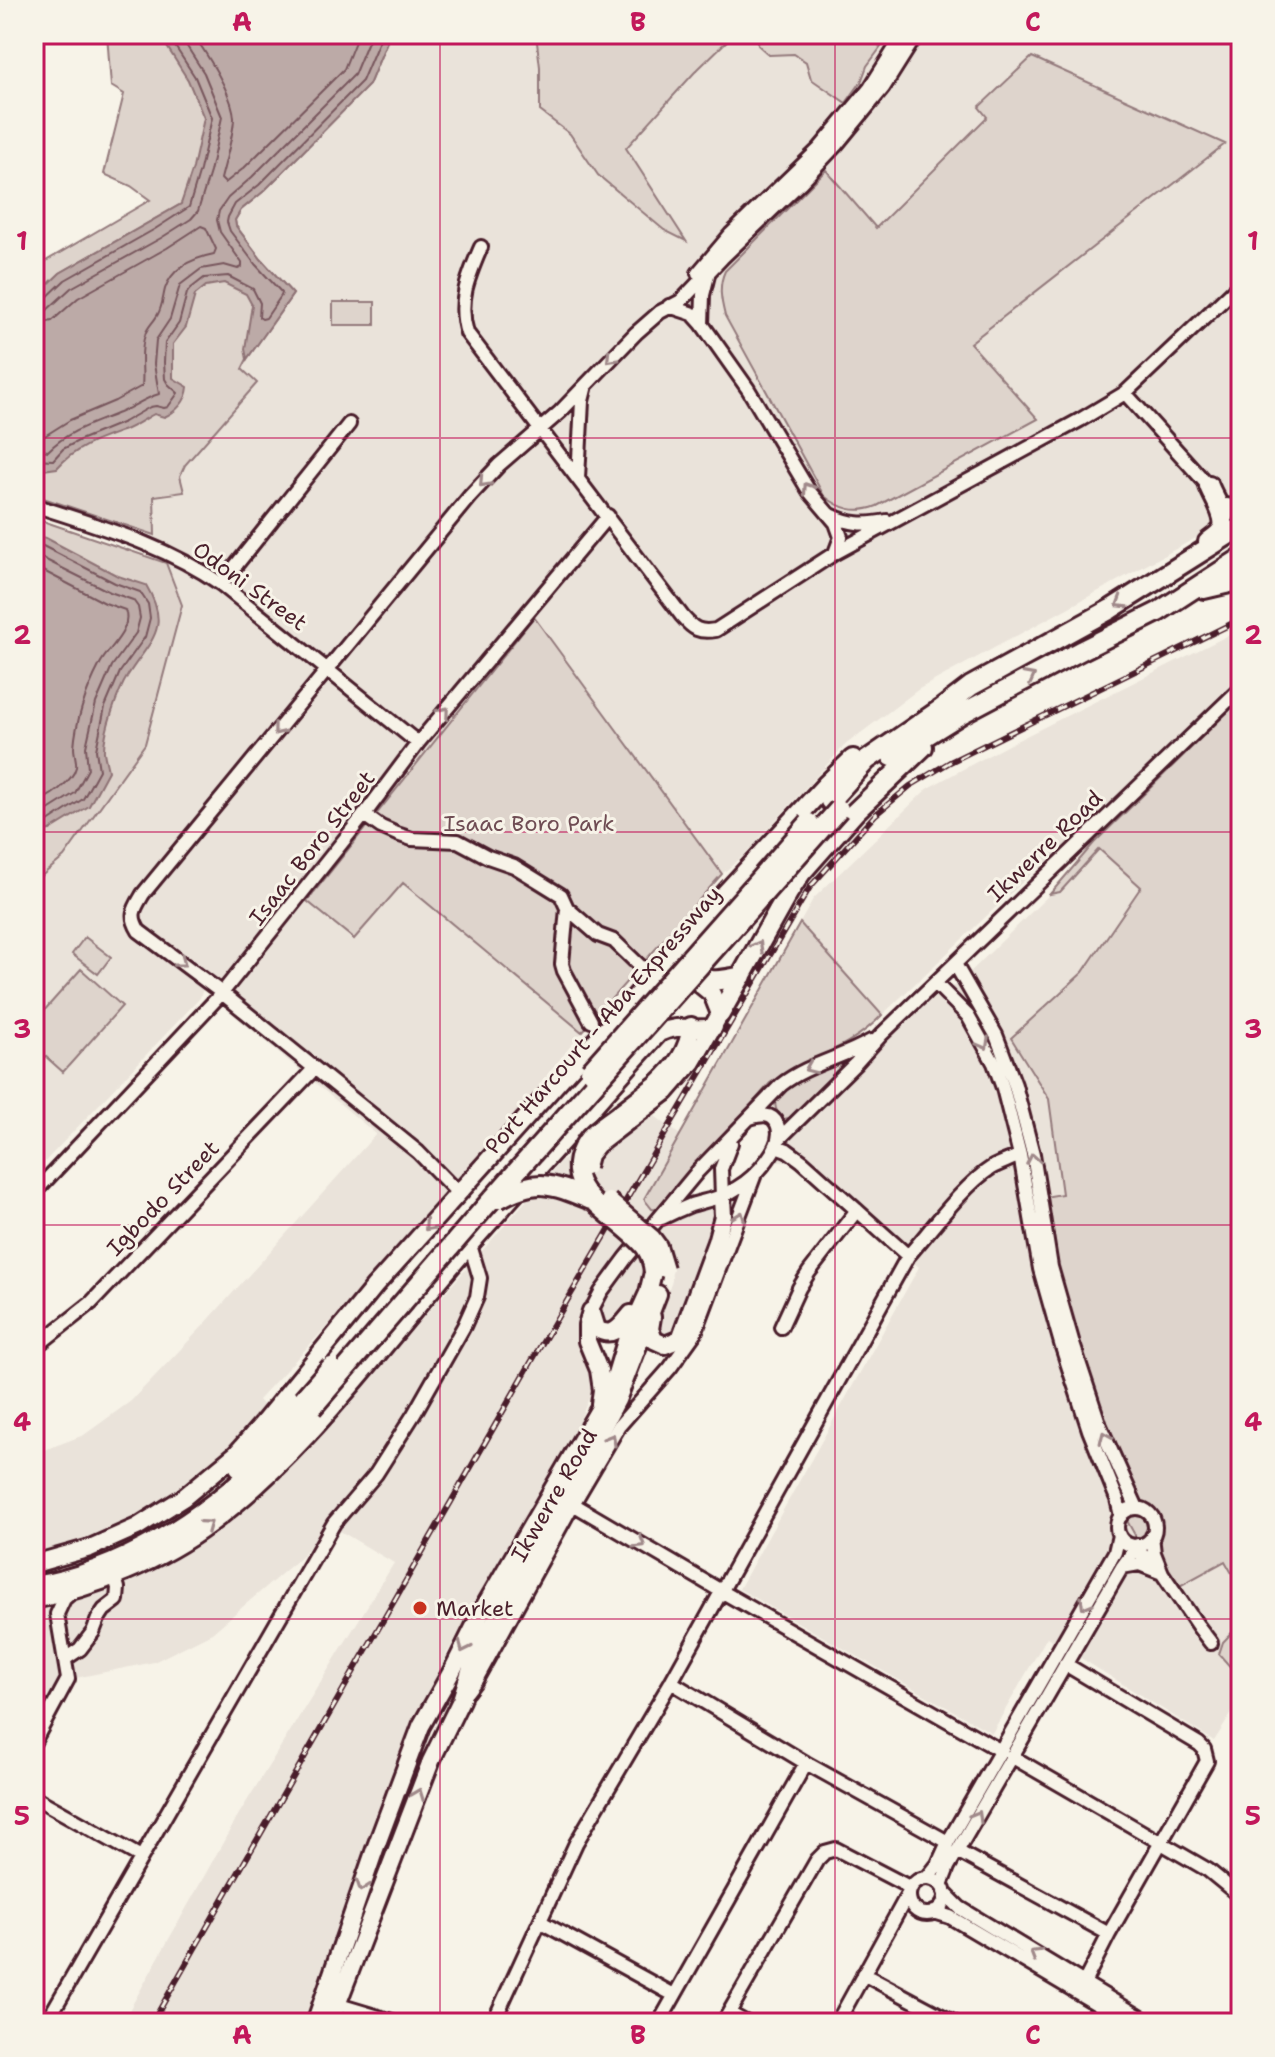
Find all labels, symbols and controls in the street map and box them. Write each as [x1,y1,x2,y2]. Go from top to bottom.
text: A [232,4,252,39]
text: B [630,4,646,39]
text: C [1025,4,1041,39]
text: 1 [16,223,28,258]
text: 1 [1247,223,1259,258]
one-way arrow [607,349,621,364]
one-way arrow [479,472,493,487]
one-way arrow [802,482,817,496]
street label: Odoni Street [187,535,313,637]
one-way arrow [1115,593,1130,608]
text: 2 [13,617,31,652]
text: 2 [1244,617,1262,652]
one-way arrow [1022,672,1036,687]
one-way arrow [434,707,449,722]
one-way arrow [273,721,288,735]
street label: Isaac Boro Street [242,765,382,931]
street label: Ikwerre Road [981,784,1109,908]
park label: Isaac Boro Park [443,809,615,838]
street label: Port Harcourt - Aba Expressway [479,880,727,1160]
one-way arrow [748,940,764,955]
one-way arrow [172,953,187,967]
text: 3 [13,1011,31,1046]
text: 3 [1244,1011,1262,1046]
one-way arrow [974,1035,989,1050]
one-way arrow [804,1058,818,1074]
street label: Igbodo Street [100,1134,226,1262]
one-way arrow [1025,1152,1042,1166]
one-way arrow [730,1211,747,1225]
one-way arrow [424,1217,438,1232]
text: 4 [13,1404,31,1439]
text: 4 [1244,1404,1262,1439]
street label: Ikwerre Road [504,1423,604,1567]
one-way arrow [1099,1431,1115,1445]
one-way arrow [601,1433,617,1448]
one-way arrow [198,1520,213,1535]
one-way arrow [631,1534,646,1549]
place label: Market [436,1594,514,1623]
one-way arrow [1079,1595,1095,1610]
marker: Market [411,1599,429,1617]
one-way arrow [458,1639,473,1654]
one-way arrow [408,1788,425,1802]
text: 5 [14,1798,30,1833]
text: 5 [1245,1798,1261,1833]
one-way arrow [967,1810,983,1825]
one-way arrow [355,1878,372,1892]
one-way arrow [1029,1948,1044,1963]
text: A [232,2017,252,2052]
text: B [630,2017,646,2052]
text: C [1025,2017,1041,2052]

